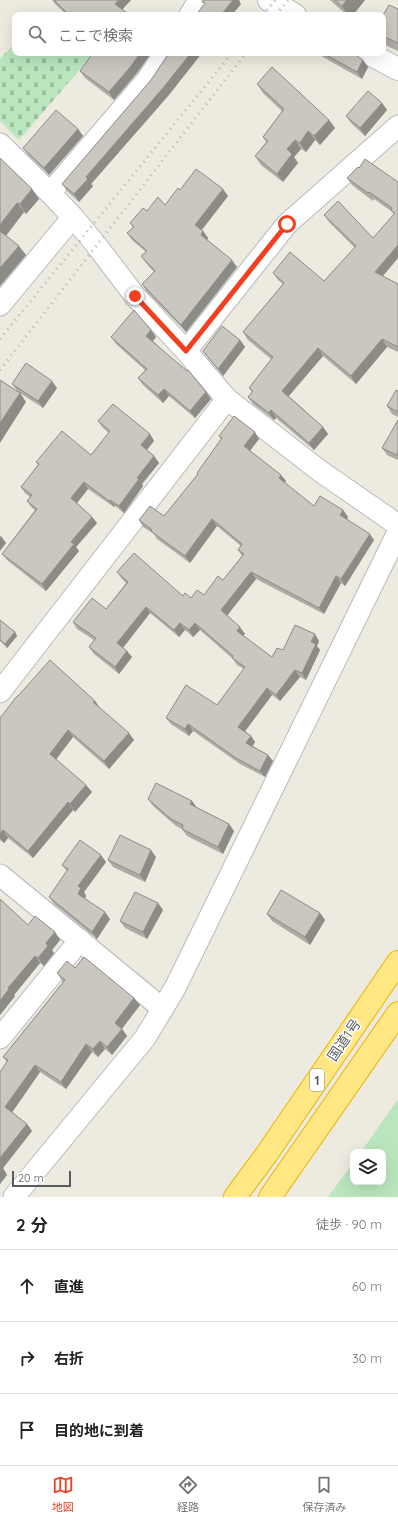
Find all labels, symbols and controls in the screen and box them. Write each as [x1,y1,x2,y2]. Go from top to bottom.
search box [12,12,386,56]
icon: search [26,23,48,45]
text: ここで検索 [58,26,133,45]
route start [278,215,296,233]
route end [126,287,144,305]
street label: 国道1号 [323,1015,365,1065]
road number: 1 [310,1069,324,1091]
map controls [350,1149,386,1185]
button: layers [350,1149,386,1185]
scale bar [12,1169,71,1188]
text: 20 m [18,1171,44,1185]
text: 2 分 [16,1214,47,1235]
text: 徒歩 · 90 m [316,1216,382,1232]
icon: ahead [16,1275,38,1297]
text: 直進 [54,1277,84,1296]
text: 60 m [352,1278,382,1294]
icon: right [16,1347,38,1369]
text: 右折 [54,1349,84,1368]
text: 30 m [352,1350,382,1366]
icon: arrive [16,1419,38,1441]
text: 目的地に到着 [54,1421,144,1440]
tab: 地図 [52,1474,74,1514]
tab: 経路 [177,1474,199,1514]
tab: 保存済み [302,1474,346,1514]

